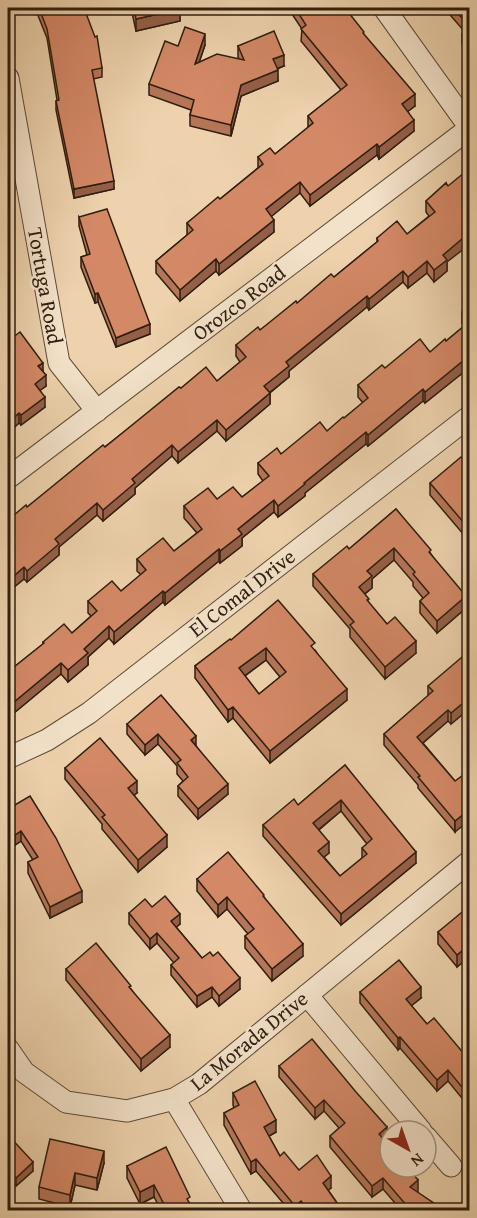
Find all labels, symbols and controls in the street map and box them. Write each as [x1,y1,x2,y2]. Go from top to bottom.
street label: Tortuga Road [20,225,71,347]
street label: Orozco Road [186,257,292,348]
street label: El Comal Drive [182,541,302,644]
street label: La Morada Drive [183,983,314,1098]
north arrow [378,1119,438,1179]
text: N [406,1148,429,1173]

